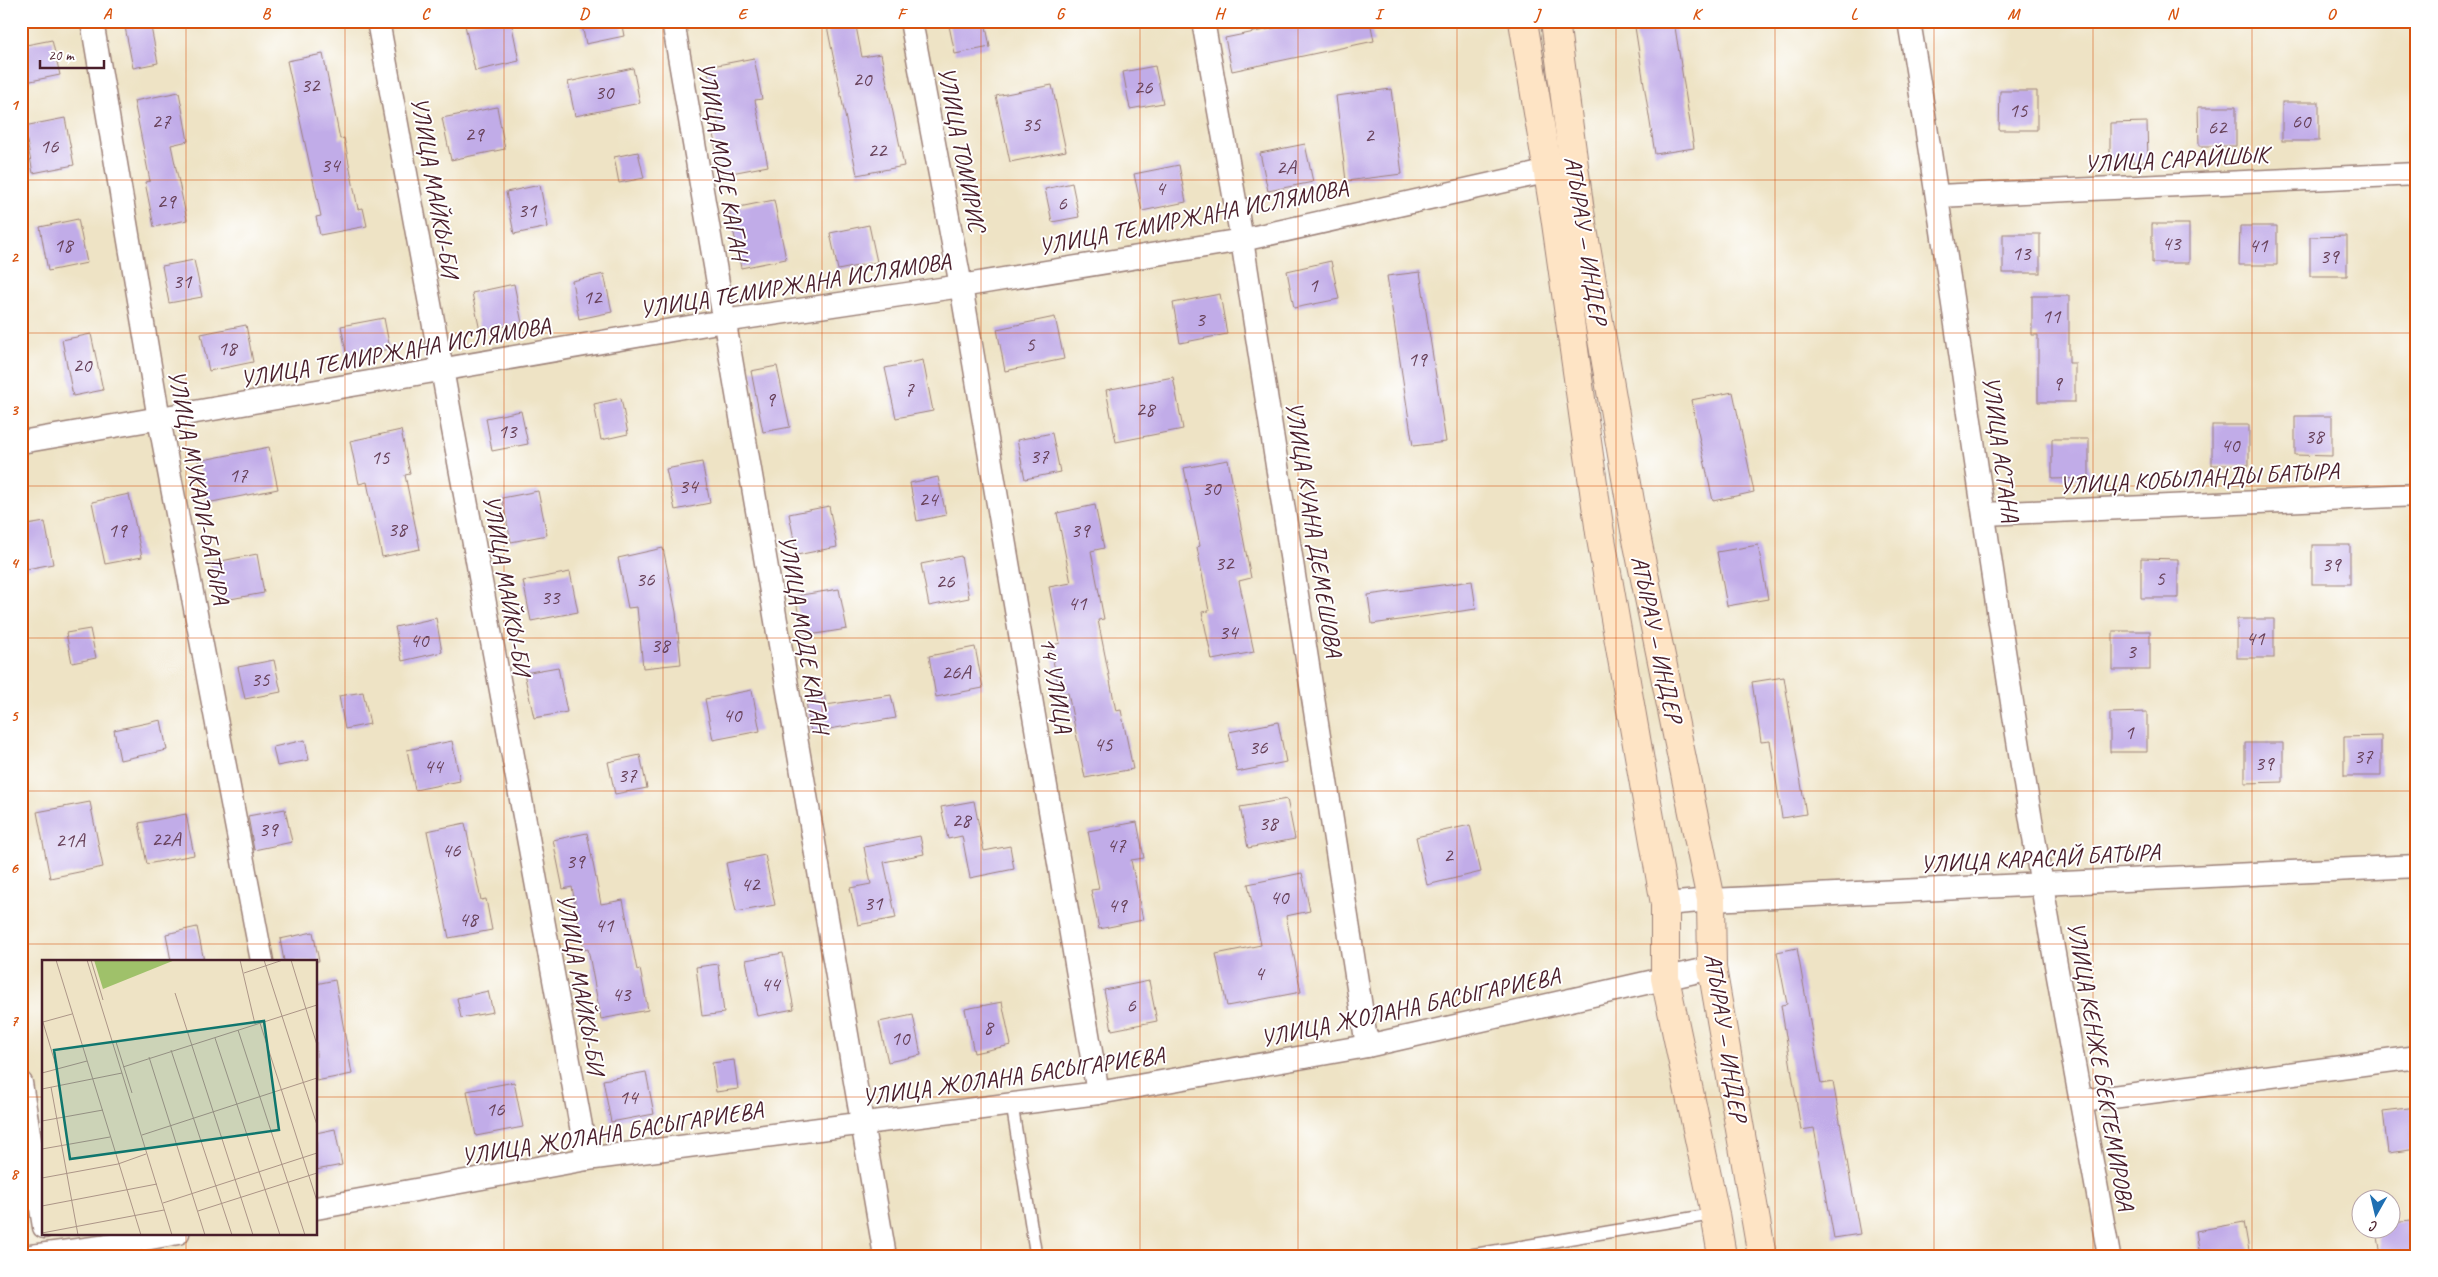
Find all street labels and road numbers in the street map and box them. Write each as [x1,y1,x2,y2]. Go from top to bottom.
street label: УЛИЦА МОДЕ КАГАН [691,60,756,267]
street label: УЛИЦА ТОМИРИС [931,64,993,236]
street label: УЛИЦА МАЙКЫ-БИ [404,94,466,283]
street label: УЛИЦА САРАЙШЫК [2083,139,2274,179]
street label: АТЫРАУ — ИНДЕР [1558,154,1615,330]
street label: УЛИЦА ТЕМИРЖАНА ИСЛЯМОВА [1036,172,1351,262]
street label: УЛИЦА ТЕМИРЖАНА ИСЛЯМОВА [637,245,953,324]
street label: УЛИЦА ТЕМИРЖАНА ИСЛЯМОВА [238,310,553,394]
street label: УЛИЦА МУКАЛИ-БАТЫРА [162,367,237,608]
street label: УЛИЦА АСТАНА [1976,374,2026,525]
street label: УЛИЦА КУАНА ДЕМЕШОВА [1279,399,1349,660]
street label: УЛИЦА КОБЫЛАНДЫ БАТЫРА [2058,456,2341,500]
street label: УЛИЦА МАЙКЫ-БИ [476,492,538,681]
street label: УЛИЦА МОДЕ КАГАН [772,533,837,740]
street label: АТЫРАУ — ИНДЕР [1625,553,1690,728]
street label: 14 УЛИЦА [1033,635,1079,736]
street label: УЛИЦА КАРАСАЙ БАТЫРА [1919,837,2162,879]
street label: УЛИЦА МАЙКЫ-БИ [550,891,612,1080]
street label: УЛИЦА КЕНЖЕ БЕКТЕМИРОВА [2061,919,2141,1214]
street label: АТЫРАУ — ИНДЕР [1698,951,1755,1127]
street label: УЛИЦА ЖОЛАНА БАСЫГАРИЕВА [1258,960,1563,1053]
street label: УЛИЦА ЖОЛАНА БАСЫГАРИЕВА [860,1040,1167,1112]
street label: УЛИЦА ЖОЛАНА БАСЫГАРИЕВА [459,1094,766,1172]

